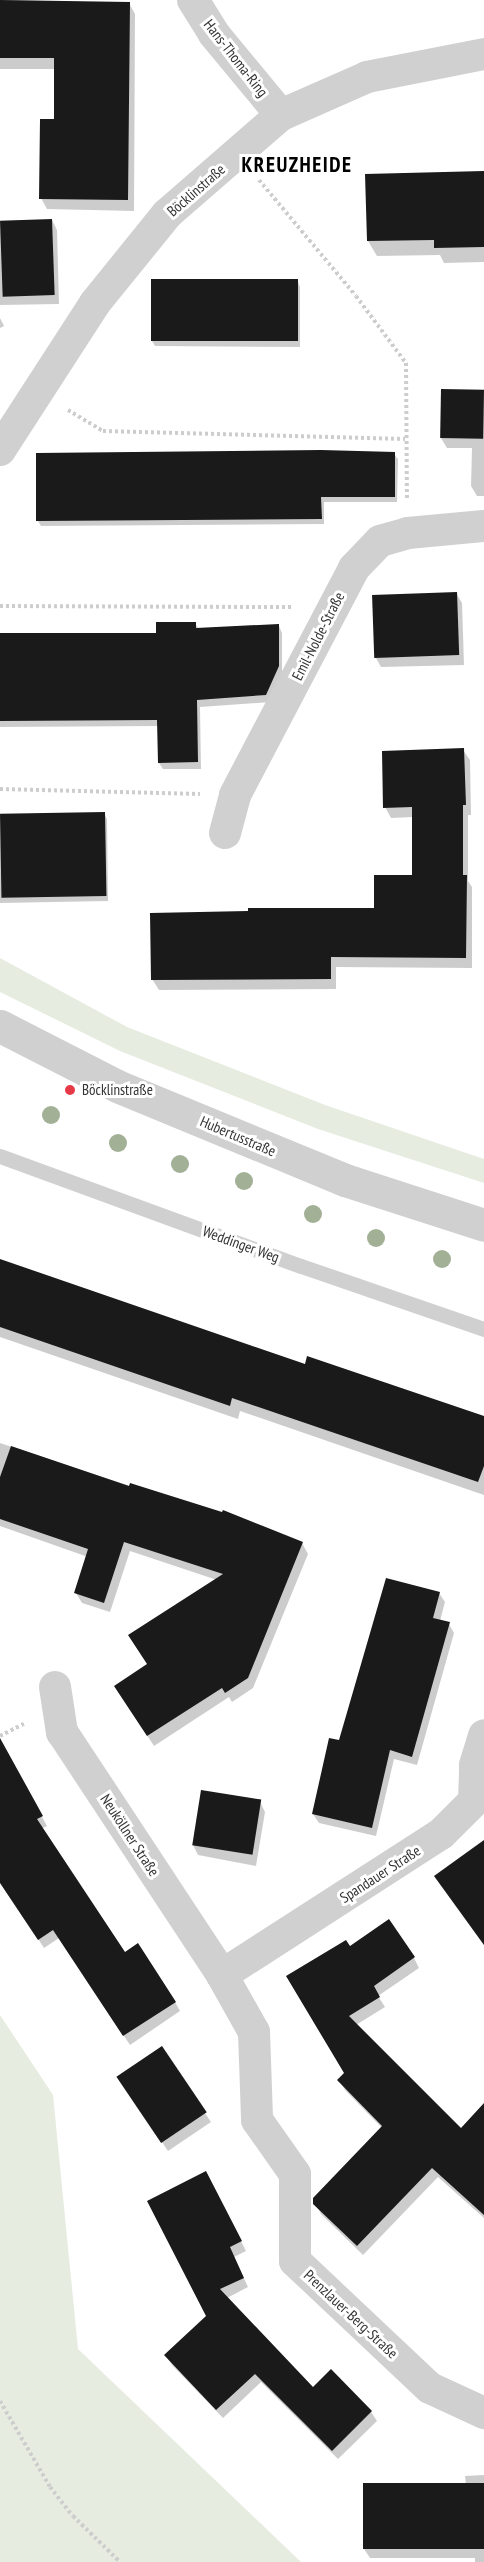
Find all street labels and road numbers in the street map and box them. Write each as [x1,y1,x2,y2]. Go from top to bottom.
street label: Hans-Thoma-Ring [200,16,272,100]
street label: Böcklinstraße [163,160,229,220]
street label: Emil-Nolde-Straße [288,589,348,683]
street label: Hubertusstraße [198,1112,278,1160]
street label: Weddinger Weg [200,1222,282,1266]
street label: Neuköllner Straße [97,1791,163,1879]
street label: Spandauer Straße [336,1841,424,1907]
street label: Prenzlauer-Berg-Straße [300,2266,402,2362]

